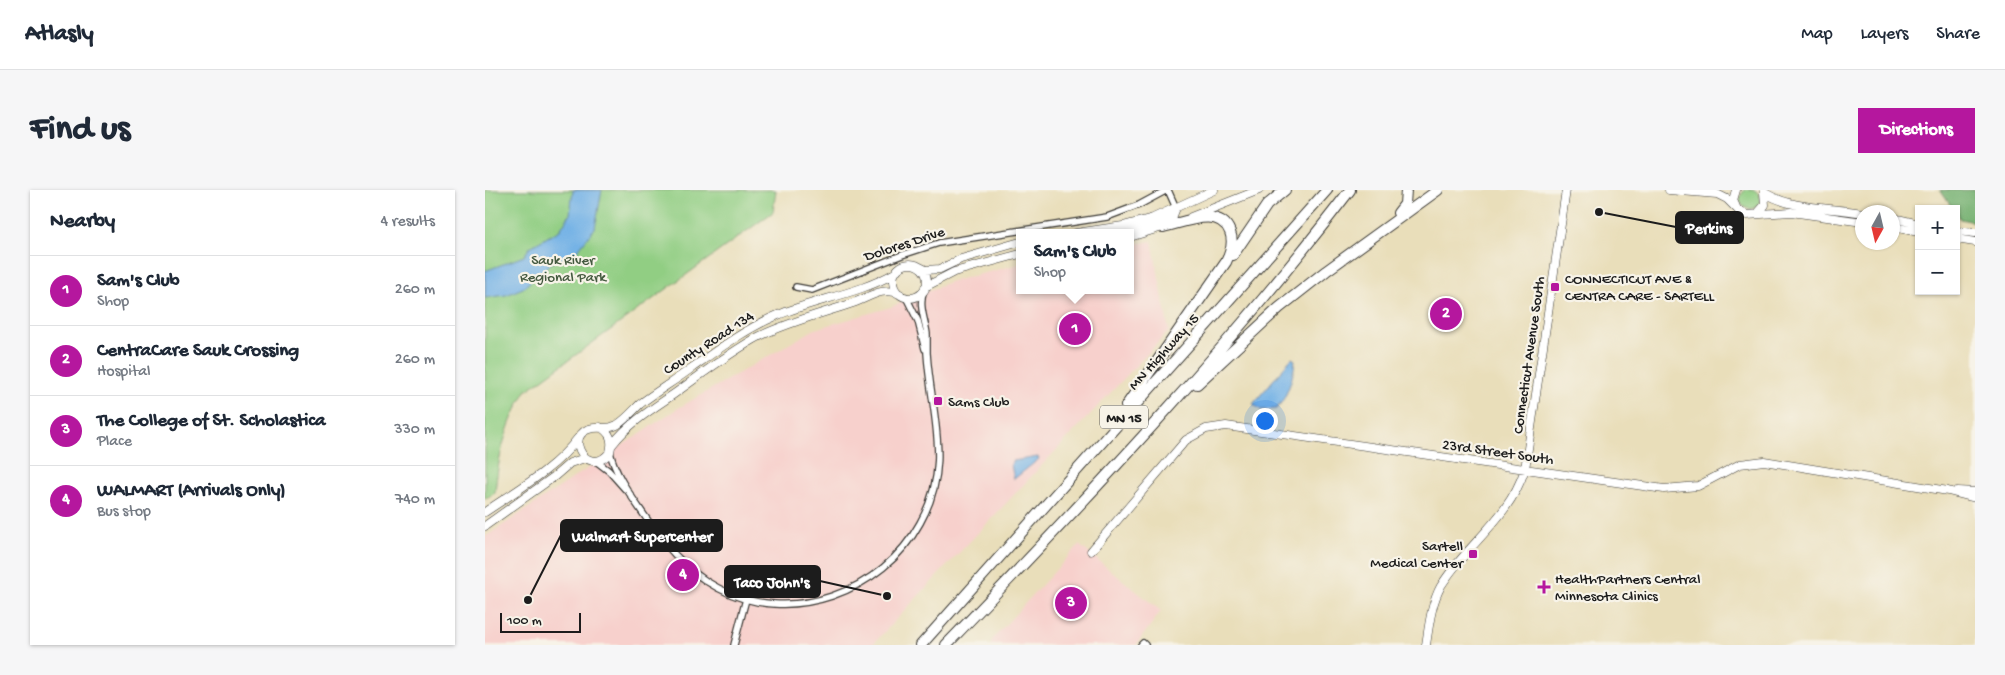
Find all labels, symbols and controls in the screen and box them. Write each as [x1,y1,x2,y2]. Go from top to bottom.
text: Atlasly [25,20,94,49]
text: Map [1801,24,1833,45]
text: Layers [1861,24,1908,45]
text: Share [1936,24,1980,45]
button: Directions [1858,108,1975,153]
text: Find us [30,110,130,151]
north arrow [1855,205,1900,250]
map controls [1915,205,1960,295]
button: + [1915,205,1960,250]
text: Nearby [50,210,115,235]
callout: Perkins [1676,212,1743,243]
text: 4 results [380,213,435,232]
text: Perkins [1685,221,1734,240]
street label: Dolores Drive [861,223,947,267]
popup [1016,229,1134,294]
text: Sam's Club [1034,241,1116,264]
button: − [1915,250,1960,295]
park label: Sauk River Regional Park [520,252,607,287]
text: Shop [1034,264,1066,283]
text: Sam's Club [97,270,180,293]
place label: CONNECTICUT AVE & CENTRA CARE - SARTELL [1565,271,1715,306]
street label: Connecticut Avenue South [1510,275,1550,435]
text: 1 [63,281,69,300]
text: 260 m [395,281,435,300]
marker: CONNECTICUT AVE & CENTRA CARE - SARTELL [1549,281,1561,293]
text: Shop [97,293,129,312]
pin: 2 [1430,295,1462,333]
street label: County Road 134 [660,308,758,380]
pin: 1 [1059,310,1091,348]
street label: MN Highway 15 [1125,310,1204,394]
text: CentraCare Sauk Crossing [97,340,299,363]
text: 2 [62,351,70,370]
text: 260 m [395,351,435,370]
text: Hospital [97,363,151,382]
place label: Sams Club [948,394,1009,412]
marker: Sams Club [932,395,944,407]
road number: MN 15 [1100,406,1148,428]
your location [1252,408,1278,434]
text: The College of St. Scholastica [97,410,325,433]
text: 3 [62,421,70,440]
text: 330 m [394,421,435,440]
text: Place [97,433,132,452]
street label: 23rd Street South [1441,436,1555,470]
text: WALMART (Arrivals Only) [97,480,286,503]
text: 4 [62,491,70,510]
text: 740 m [395,491,435,510]
text: Bus stop [97,503,151,522]
callout: Walmart Supercenter [561,520,722,551]
text: Walmart Supercenter [571,529,715,548]
place label: Sartell Medical Center [1370,538,1465,573]
marker: Sartell Medical Center [1467,548,1479,560]
pin: 4 [667,556,699,594]
callout: Taco John's [725,566,820,597]
place label: HealthPartners Central Minnesota Clinics [1555,571,1700,606]
text: Taco John's [732,575,811,594]
marker: HealthPartners Central Minnesota Clinics [1537,580,1551,594]
pin: 3 [1055,584,1087,622]
scale bar [500,610,581,633]
text: 100 m [507,613,542,630]

